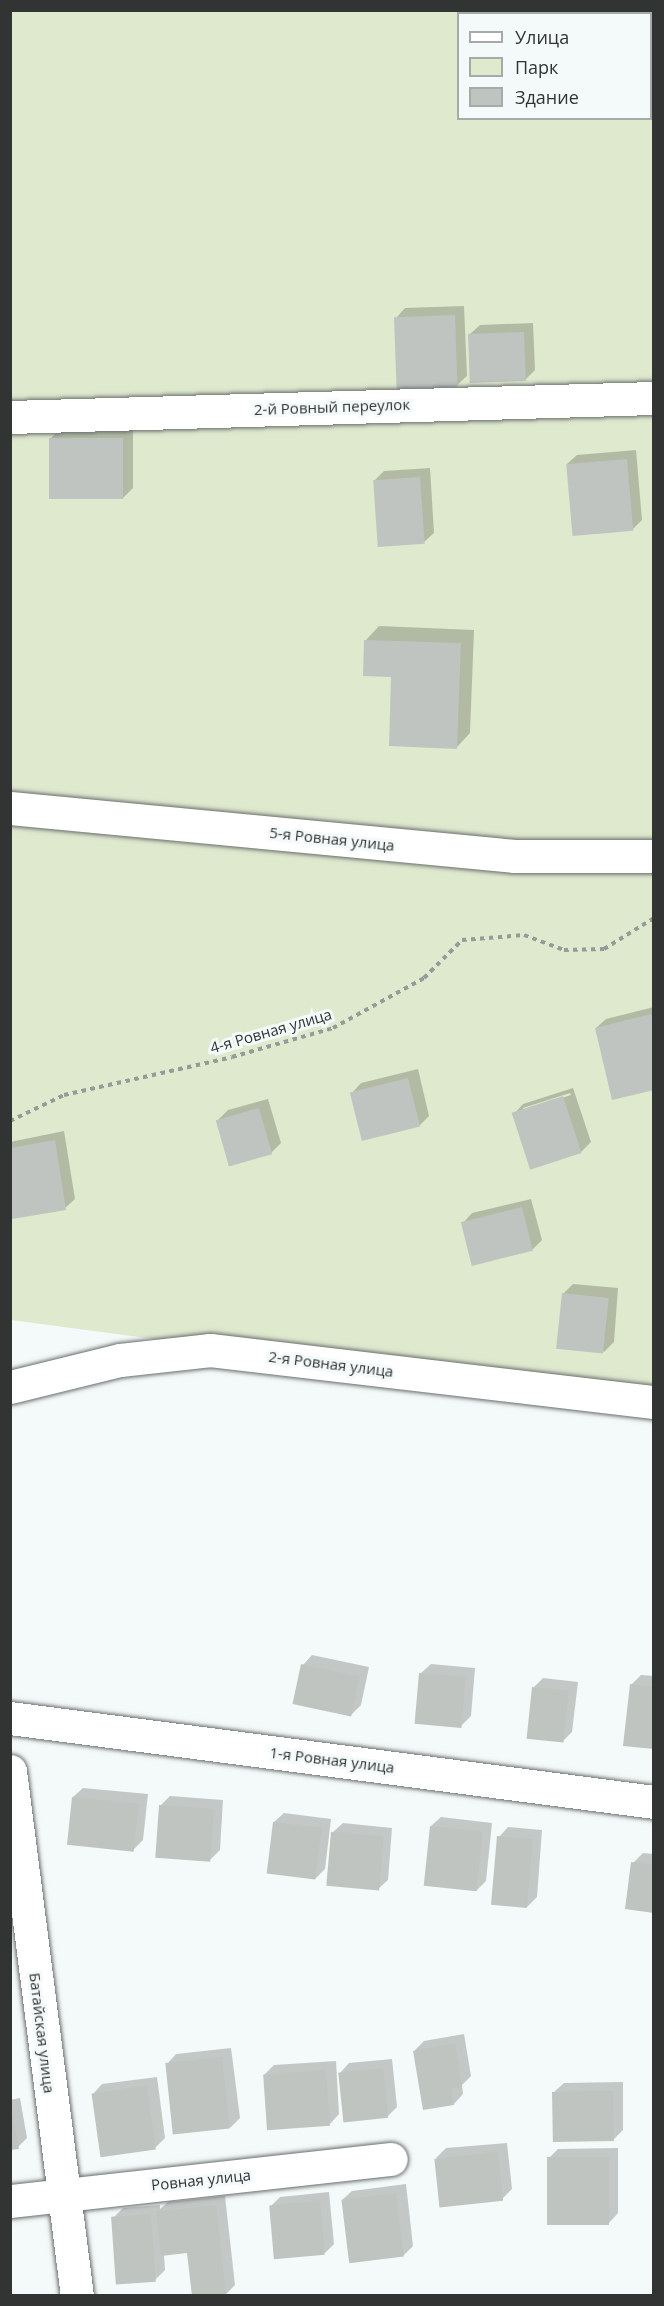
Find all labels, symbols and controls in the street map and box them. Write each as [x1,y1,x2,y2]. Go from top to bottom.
legend [457,12,652,120]
text: Улица [515,25,569,49]
text: Парк [515,55,558,79]
text: Здание [515,85,579,109]
street label: 2-й Ровный переулок [254,395,410,419]
street label: 5-я Ровная улица [269,823,395,855]
street label: 4-я Ровная улица [208,1005,334,1057]
street label: 2-я Ровная улица [268,1347,394,1381]
street label: 1-я Ровная улица [269,1743,395,1777]
street label: Батайская улица [26,1972,58,2094]
street label: Ровная улица [150,2166,252,2194]

